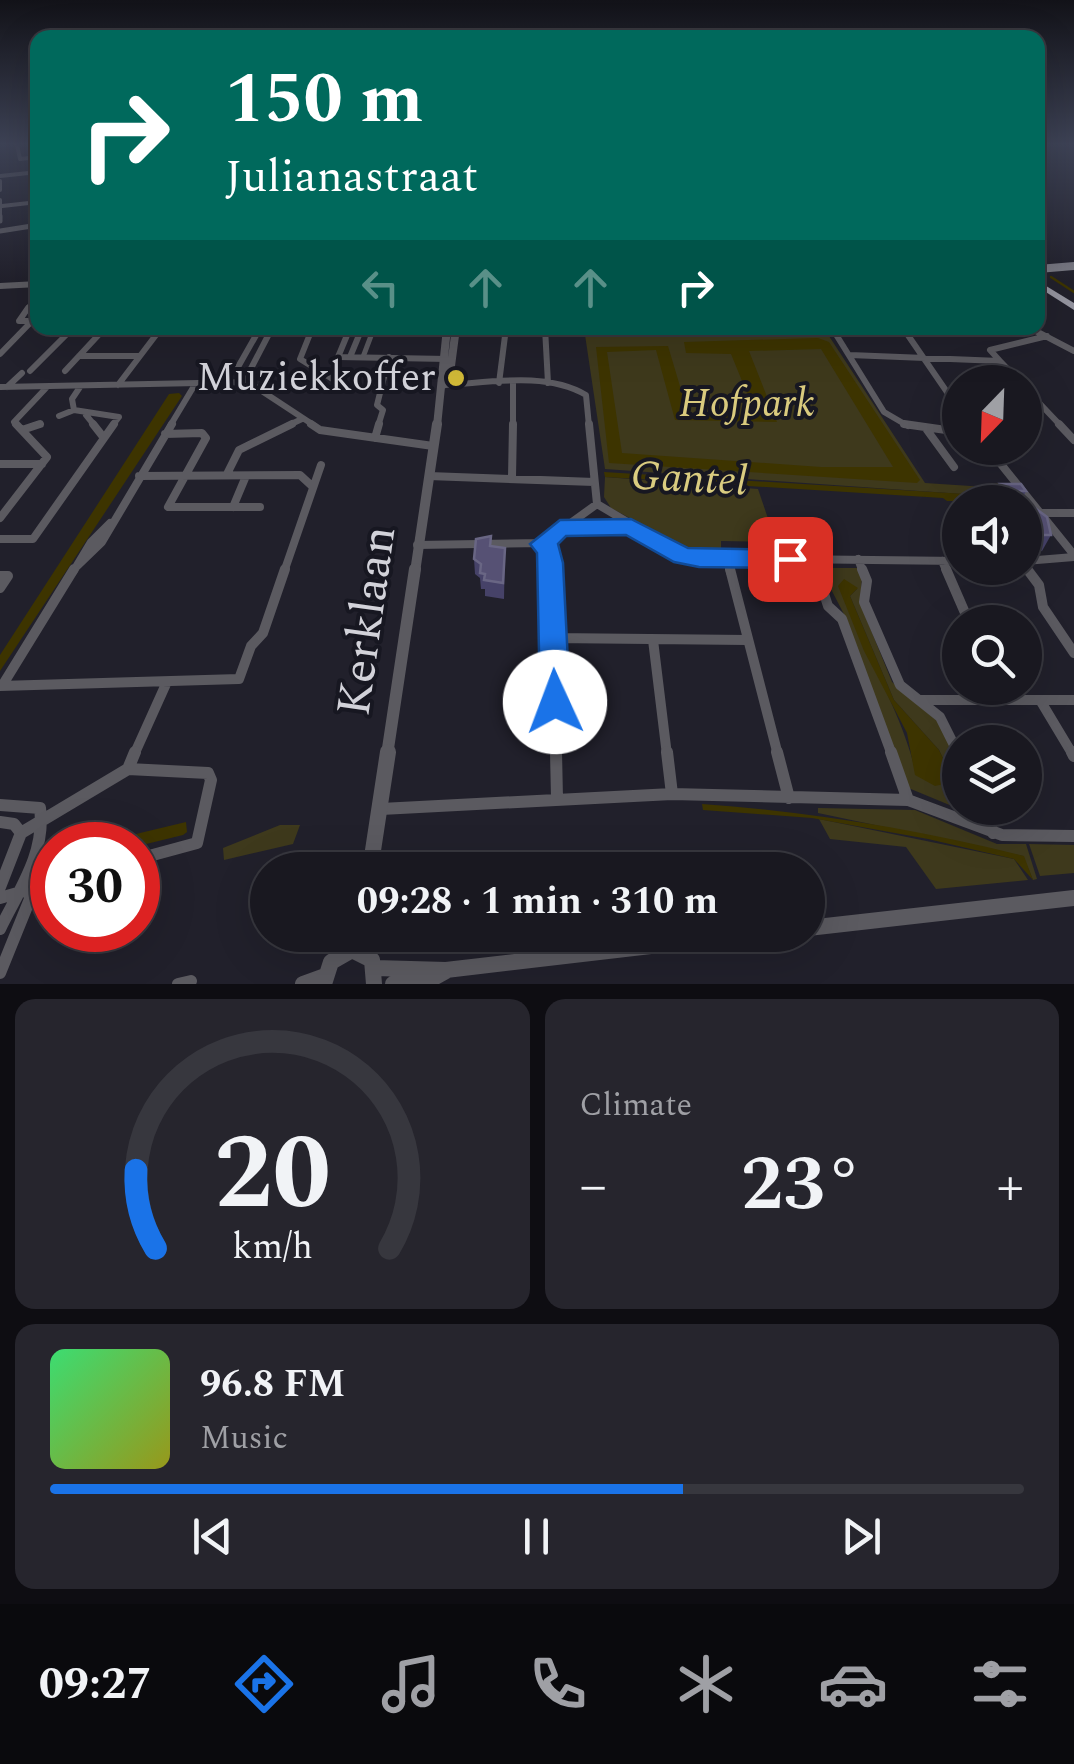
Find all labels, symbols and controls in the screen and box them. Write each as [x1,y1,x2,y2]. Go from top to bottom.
text: 150 m [225,47,423,153]
icon: right [60,70,190,200]
text: Julianastraat [225,143,478,212]
icon: left [353,260,408,315]
icon: ahead [458,260,513,315]
icon: ahead [563,260,618,315]
icon: right [668,260,723,315]
place label: Muziekkoffer [196,348,436,409]
north arrow [942,365,1042,465]
map controls [942,365,1042,825]
marker: Muziekkoffer [445,367,467,389]
park label: Hofpark [679,374,815,435]
water label: Gantel [629,444,749,514]
button: sound [942,485,1042,585]
pin [748,517,833,602]
street label: Kerklaan [318,521,416,721]
icon: arrive [763,532,818,587]
button: search [942,605,1042,705]
position arrow [503,650,607,754]
button: layers [942,725,1042,825]
speed limit sign: 30 [30,822,160,952]
text: 09:28 · 1 min · 310 m [357,873,718,931]
text: Climate [580,1081,692,1130]
text: 20 [214,1096,331,1254]
text: 23° [741,1129,863,1243]
text: − [580,1145,607,1228]
text: + [996,1145,1024,1228]
text: km/h [232,1220,312,1275]
text: 96.8 FM [200,1356,345,1414]
text: Music [200,1414,288,1463]
icon: previous [185,1509,240,1564]
icon: pause [509,1509,564,1564]
icon: next [834,1509,889,1564]
icon: directions [229,1649,299,1719]
icon: music [376,1649,446,1719]
icon: phone [523,1649,593,1719]
icon: climate [671,1649,741,1719]
icon: car [818,1649,888,1719]
icon: filters [965,1649,1035,1719]
text: 09:27 [39,1650,152,1719]

